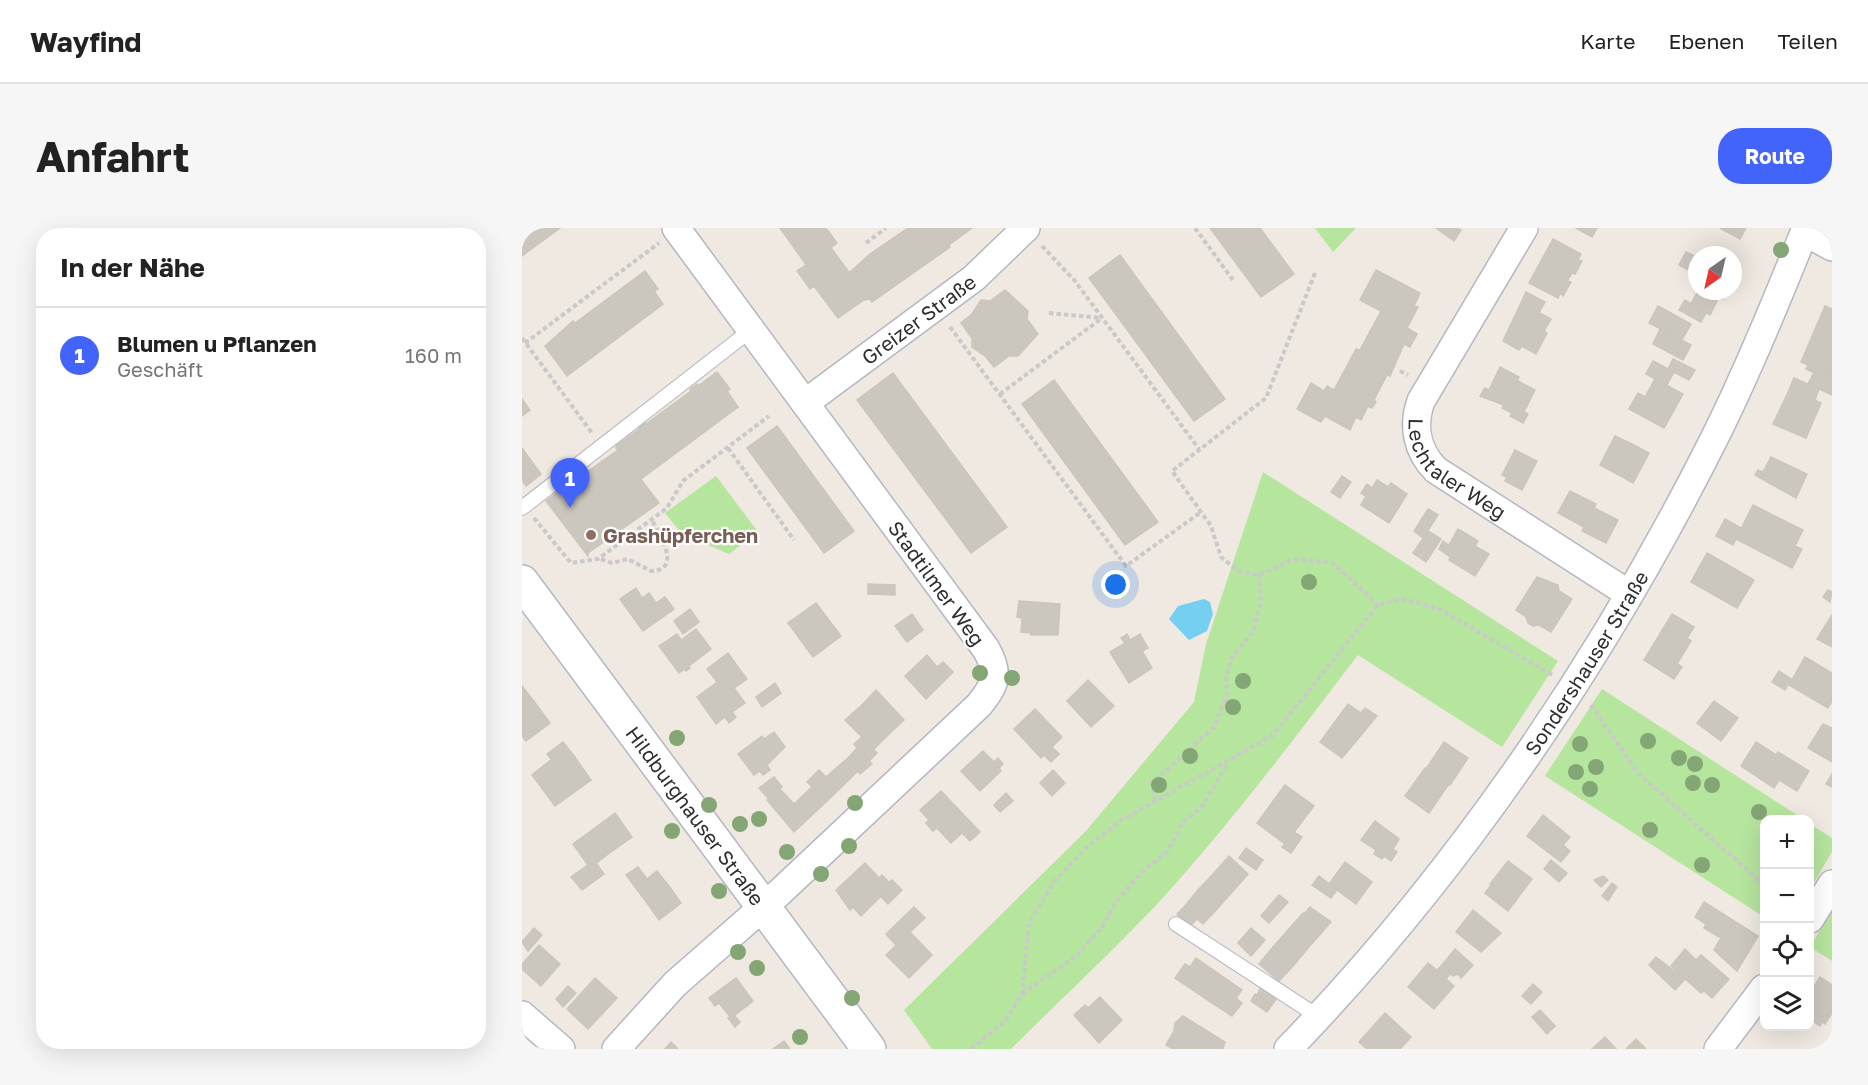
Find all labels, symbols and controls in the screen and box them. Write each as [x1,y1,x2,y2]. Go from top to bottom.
text: Wayfind [30,25,142,58]
text: Karte [1580,28,1636,54]
text: Ebenen [1669,28,1744,54]
text: Teilen [1777,28,1838,54]
button: Route [1718,128,1832,184]
text: Anfahrt [36,131,190,181]
north arrow [1688,246,1742,300]
text: In der Nähe [60,252,205,283]
street label: Greizer Straße [857,269,980,369]
text: Blumen u Pflanzen [117,330,316,357]
text: 1 [74,343,85,367]
text: 160 m [405,343,462,367]
text: Geschäft [117,357,203,381]
street label: Lechtaler Weg [1405,418,1511,524]
pin: 1 [550,458,590,508]
street label: Stadtilmer Weg [884,516,990,650]
place label: Grashüpferchen [603,523,758,547]
marker: Grashüpferchen [584,528,598,542]
street label: Sondershauser Straße [1519,566,1653,759]
your location [1101,570,1130,599]
street label: Hildburghauser Straße [621,721,770,910]
map controls [1760,815,1814,1031]
button: + [1760,815,1814,869]
button: − [1760,869,1814,923]
button: locate [1760,923,1814,977]
button: layers [1760,977,1814,1031]

